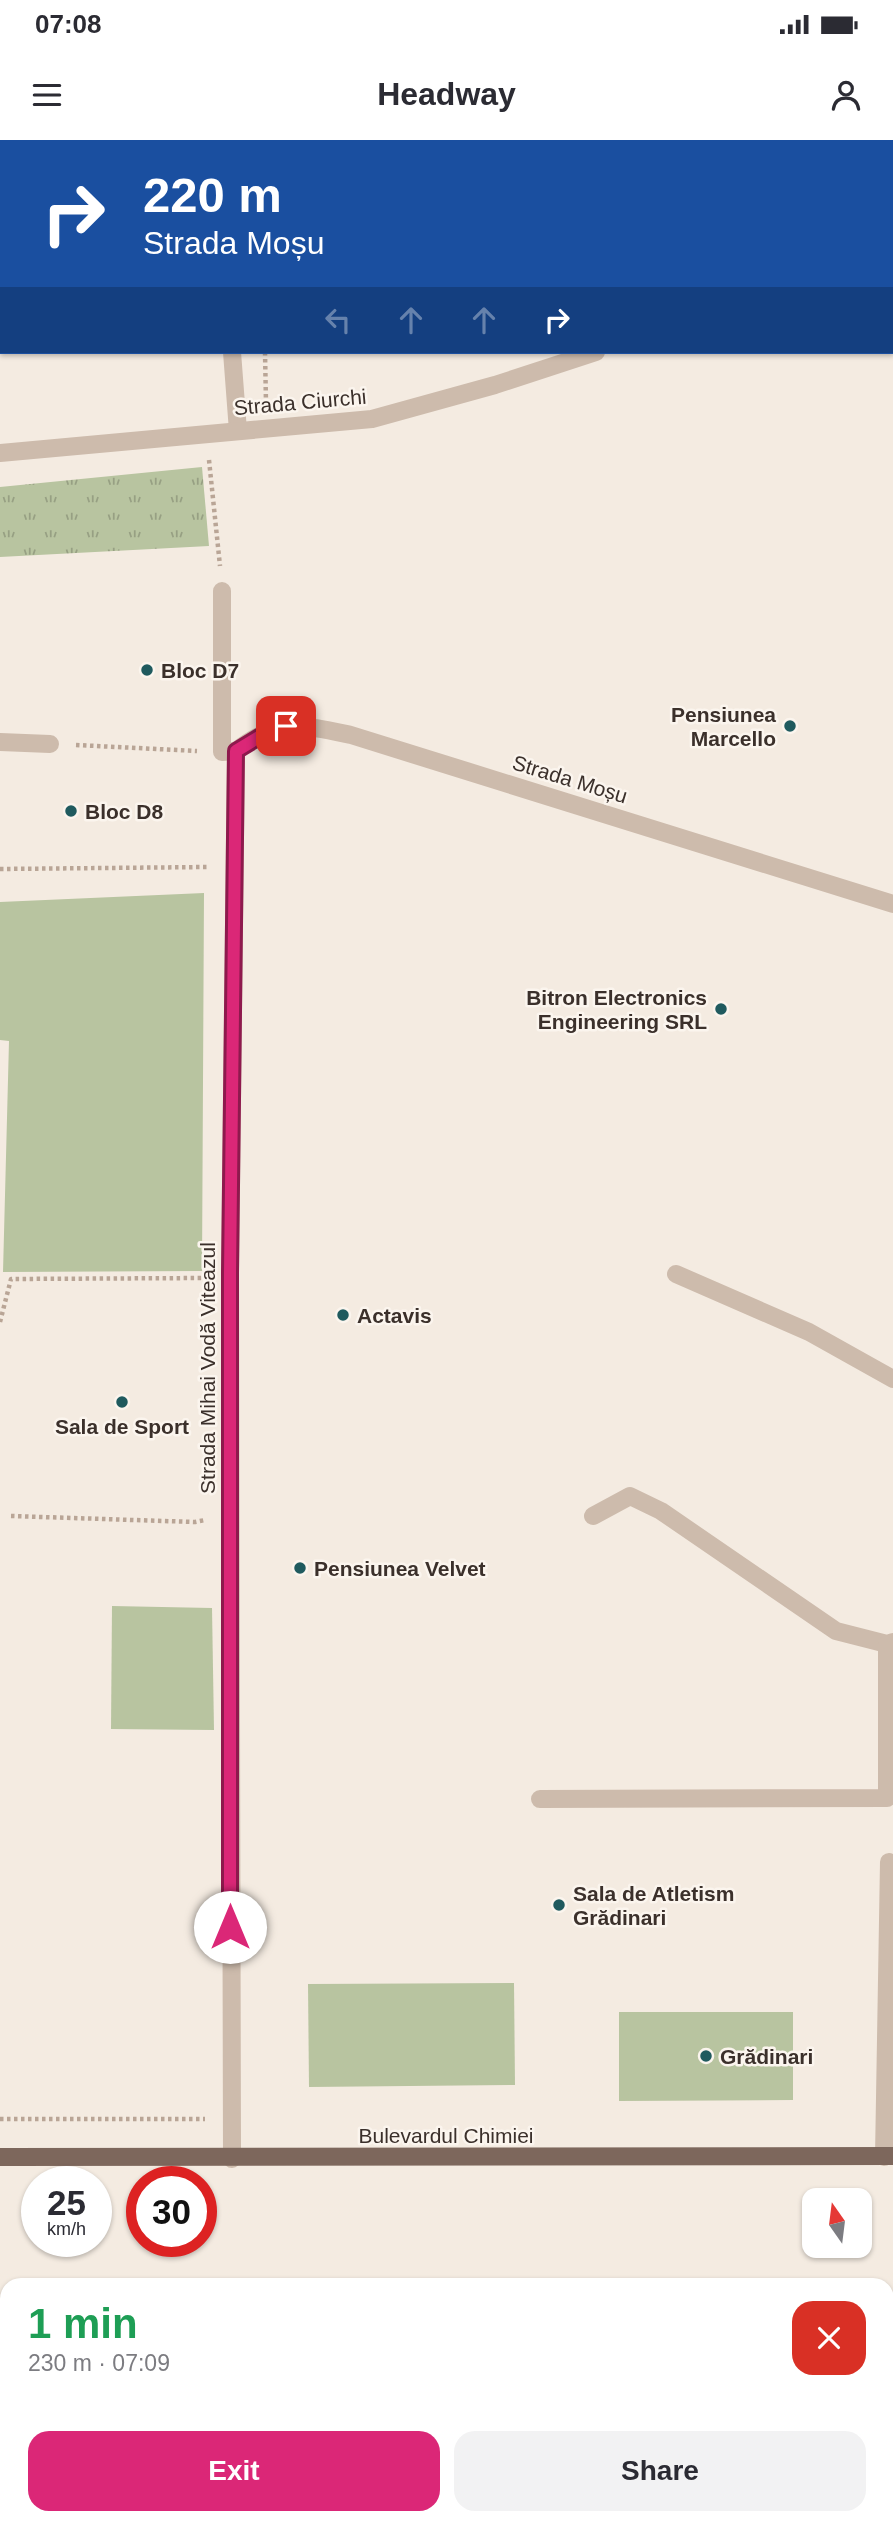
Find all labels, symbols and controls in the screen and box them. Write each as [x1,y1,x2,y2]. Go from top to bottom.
text: 07:08 [35,9,102,39]
icon: menu [28,76,66,114]
text: Headway [377,76,516,112]
icon: person [827,76,865,114]
icon: right [28,168,119,259]
text: 220 m [143,168,282,222]
text: Strada Moșu [143,225,324,261]
icon: left [319,301,357,339]
icon: ahead [392,301,430,339]
icon: ahead [465,301,503,339]
icon: right [538,301,576,339]
street label: Strada Ciurchi [233,385,367,419]
place label: Bloc D7 [161,659,239,682]
marker: Bloc D7 [139,662,155,678]
pin [256,696,316,756]
place label: Pensiunea Marcello [671,703,776,750]
icon: arrive [267,707,305,745]
marker: Pensiunea Marcello [782,718,798,734]
street label: Strada Moșu [510,751,630,807]
place label: Bloc D8 [85,800,164,823]
marker: Bloc D8 [63,803,79,819]
place label: Bitron Electronics Engineering SRL [526,986,707,1033]
marker: Bitron Electronics Engineering SRL [713,1001,729,1017]
street label: Strada Mihai Vodă Viteazul [196,1242,219,1494]
place label: Actavis [357,1304,432,1327]
marker: Actavis [335,1307,351,1323]
marker: Sala de Sport [114,1394,130,1410]
place label: Sala de Sport [55,1415,189,1438]
place label: Pensiunea Velvet [314,1557,486,1580]
marker: Pensiunea Velvet [292,1560,308,1576]
place label: Sala de Atletism Grădinari [573,1882,734,1929]
position arrow [193,1890,267,1964]
marker: Sala de Atletism Grădinari [551,1897,567,1913]
place label: Grădinari [720,2045,813,2068]
marker: Grădinari [698,2048,714,2064]
street label: Bulevardul Chimiei [358,2124,534,2147]
speed limit sign: 30 [126,2166,217,2257]
text: 25 [47,2183,86,2222]
north arrow [802,2188,872,2258]
map controls [802,2188,872,2258]
text: km/h [47,2219,86,2239]
text: 1 min [28,2300,138,2347]
button: close [792,2301,866,2375]
text: 230 m · 07:09 [28,2350,170,2376]
button: Exit [28,2431,440,2511]
button: Share [454,2431,866,2511]

